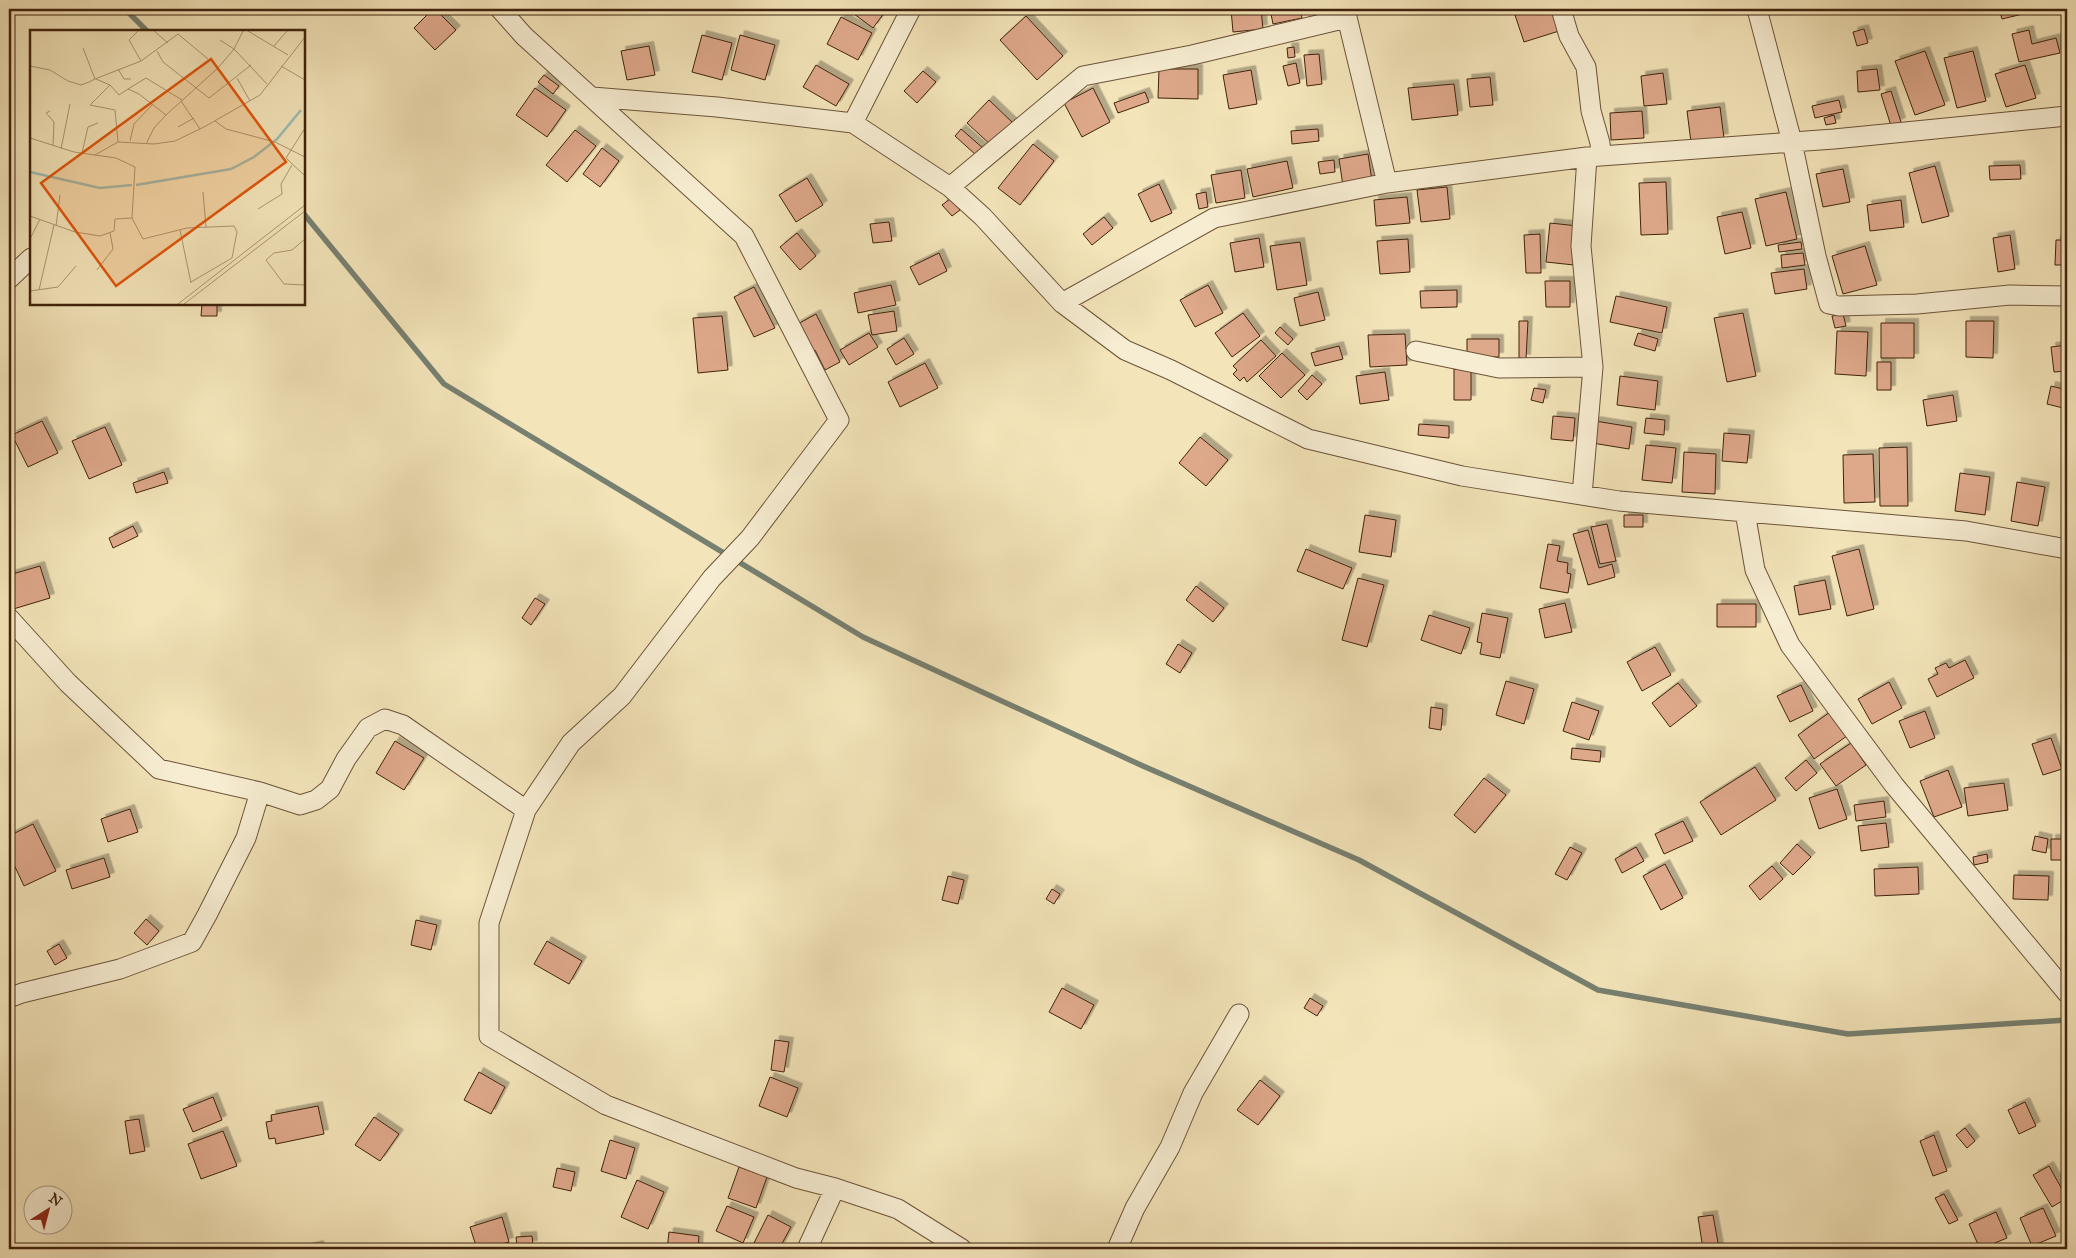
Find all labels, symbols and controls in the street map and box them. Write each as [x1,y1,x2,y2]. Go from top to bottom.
inset map [30,30,305,305]
north arrow [22,1186,72,1236]
text: N [46,1190,65,1210]

